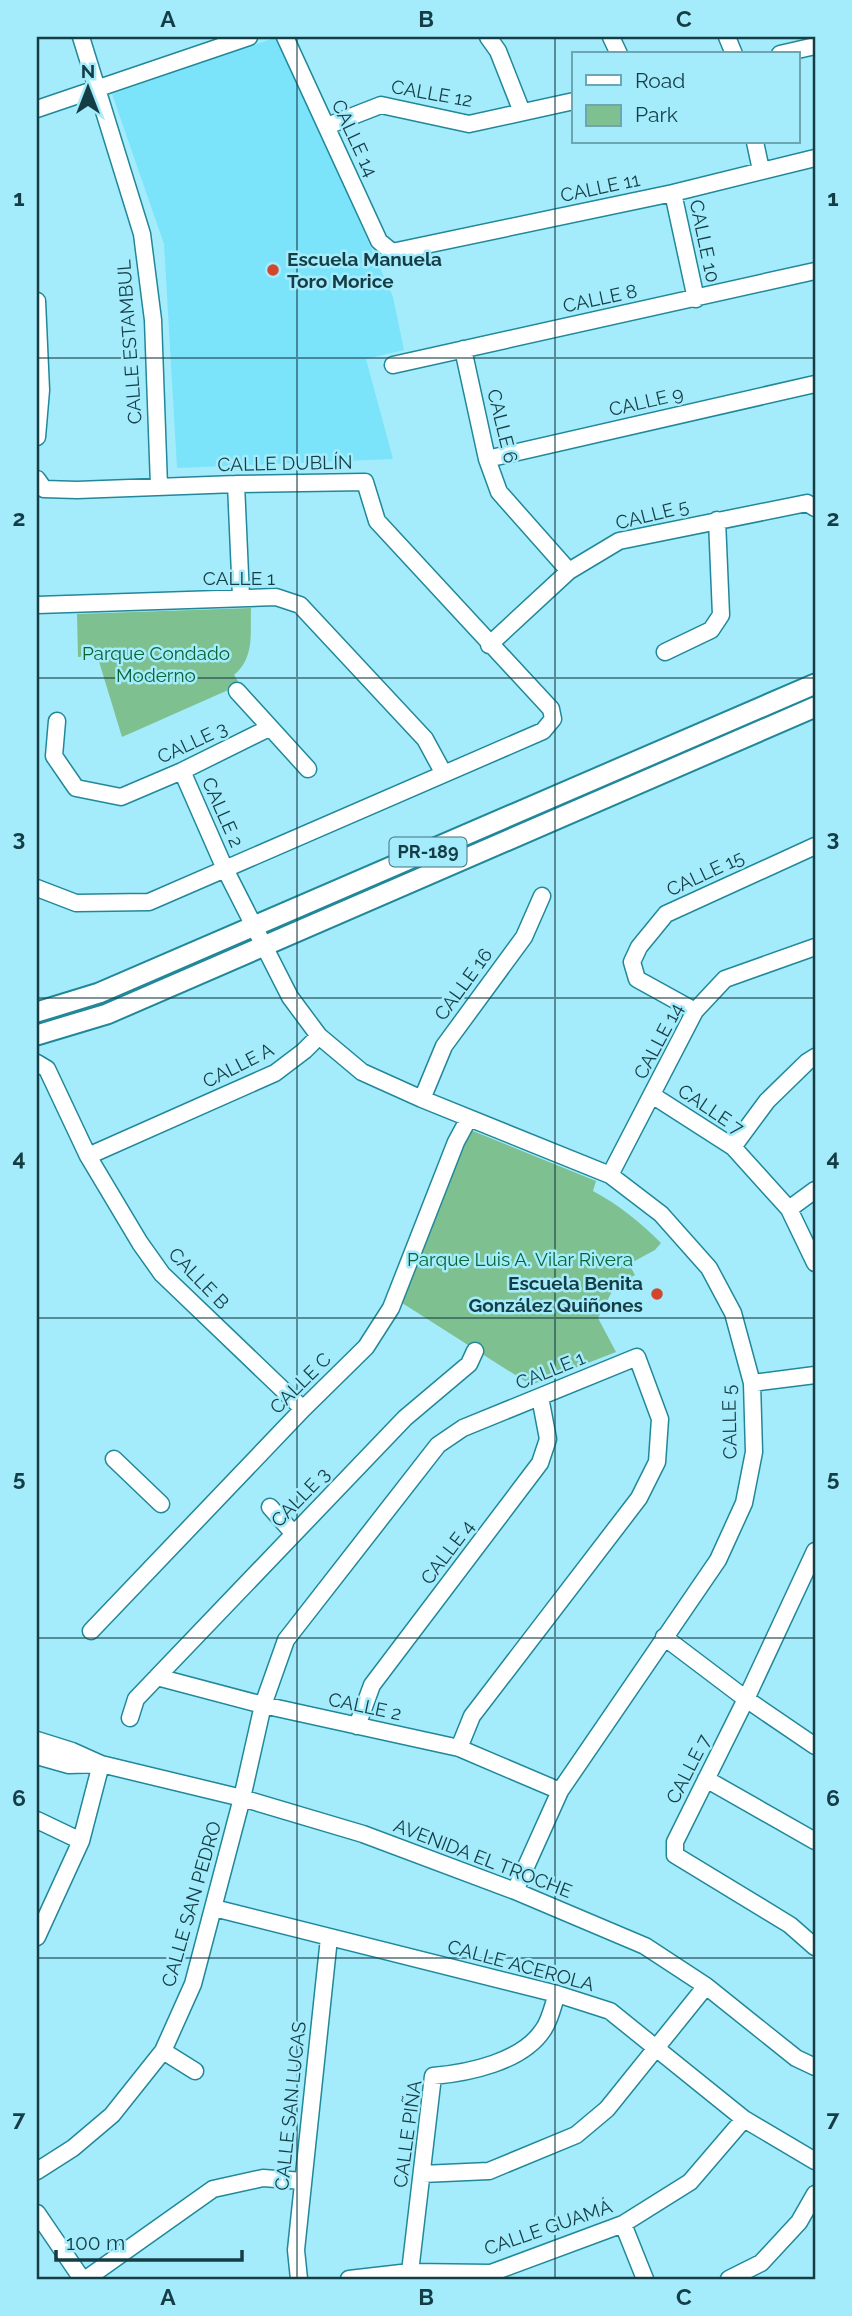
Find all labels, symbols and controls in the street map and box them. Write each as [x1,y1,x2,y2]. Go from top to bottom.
text: A [160,5,176,32]
text: B [418,5,434,32]
text: C [676,5,692,32]
north arrow [52,52,122,122]
legend [572,52,800,144]
text: N [81,60,95,82]
text: Road [635,68,685,93]
street label: CALLE 12 [390,75,474,111]
street label: CALLE 14 [328,96,382,180]
text: Park [635,102,678,127]
street label: CALLE 11 [558,168,642,206]
text: 1 [13,184,25,211]
text: 1 [827,184,839,211]
street label: CALLE 10 [686,198,724,284]
place label: Escuela Manuela Toro Morice [287,248,442,292]
street label: CALLE ESTAMBUL [112,259,146,425]
marker: Escuela Manuela Toro Morice [265,262,281,278]
street label: CALLE 8 [561,279,639,317]
street label: CALLE 9 [607,382,685,420]
street label: CALLE 6 [483,387,523,465]
street label: CALLE DUBLÍN [217,451,353,475]
street label: CALLE 5 [613,494,691,534]
text: 2 [13,504,25,531]
text: 2 [827,504,839,531]
street label: CALLE 1 [203,567,275,589]
park label: Parque Condado Moderno [82,642,230,686]
street label: CALLE 3 [154,716,230,768]
street label: CALLE 2 [198,774,248,850]
text: 3 [13,824,25,851]
text: 3 [827,824,839,851]
road number: PR-189 [390,838,466,866]
street label: CALLE 15 [663,846,747,900]
street label: CALLE 16 [429,944,497,1024]
street label: CALLE 14 [629,999,687,1083]
street label: CALLE A [199,1038,277,1092]
street label: CALLE 7 [674,1079,748,1139]
text: 4 [12,1144,26,1171]
text: 4 [826,1144,840,1171]
street label: CALLE B [164,1243,234,1313]
park label: Parque Luis A. Vilar Rivera [407,1248,633,1270]
place label: Escuela Benita González Quiñones [469,1272,643,1316]
marker: Escuela Benita González Quiñones [649,1286,665,1302]
street label: CALLE 1 [512,1346,588,1394]
street label: CALLE C [265,1348,335,1418]
street label: CALLE 5 [717,1385,741,1459]
street label: CALLE 3 [266,1463,334,1531]
text: 5 [13,1464,26,1491]
text: 5 [827,1464,840,1491]
street label: CALLE 4 [416,1516,478,1588]
street label: CALLE 2 [326,1688,404,1724]
street label: CALLE 7 [661,1731,715,1807]
text: 6 [12,1784,26,1811]
text: 6 [826,1784,840,1811]
street label: AVENIDA EL TROCHE [391,1814,575,1902]
street label: CALLE SAN PEDRO [157,1819,225,1989]
street label: CALLE ACEROLA [445,1935,597,1995]
street label: CALLE SAN LUCAS [270,2020,310,2192]
street label: CALLE PIÑA [389,2079,425,2189]
text: 7 [13,2104,26,2131]
text: 7 [827,2104,840,2131]
street label: CALLE GUAMÁ [481,2195,615,2259]
scale bar [56,2218,242,2262]
text: 100 m [66,2230,125,2255]
text: A [160,2283,176,2310]
text: B [418,2283,434,2310]
text: C [676,2283,692,2310]

